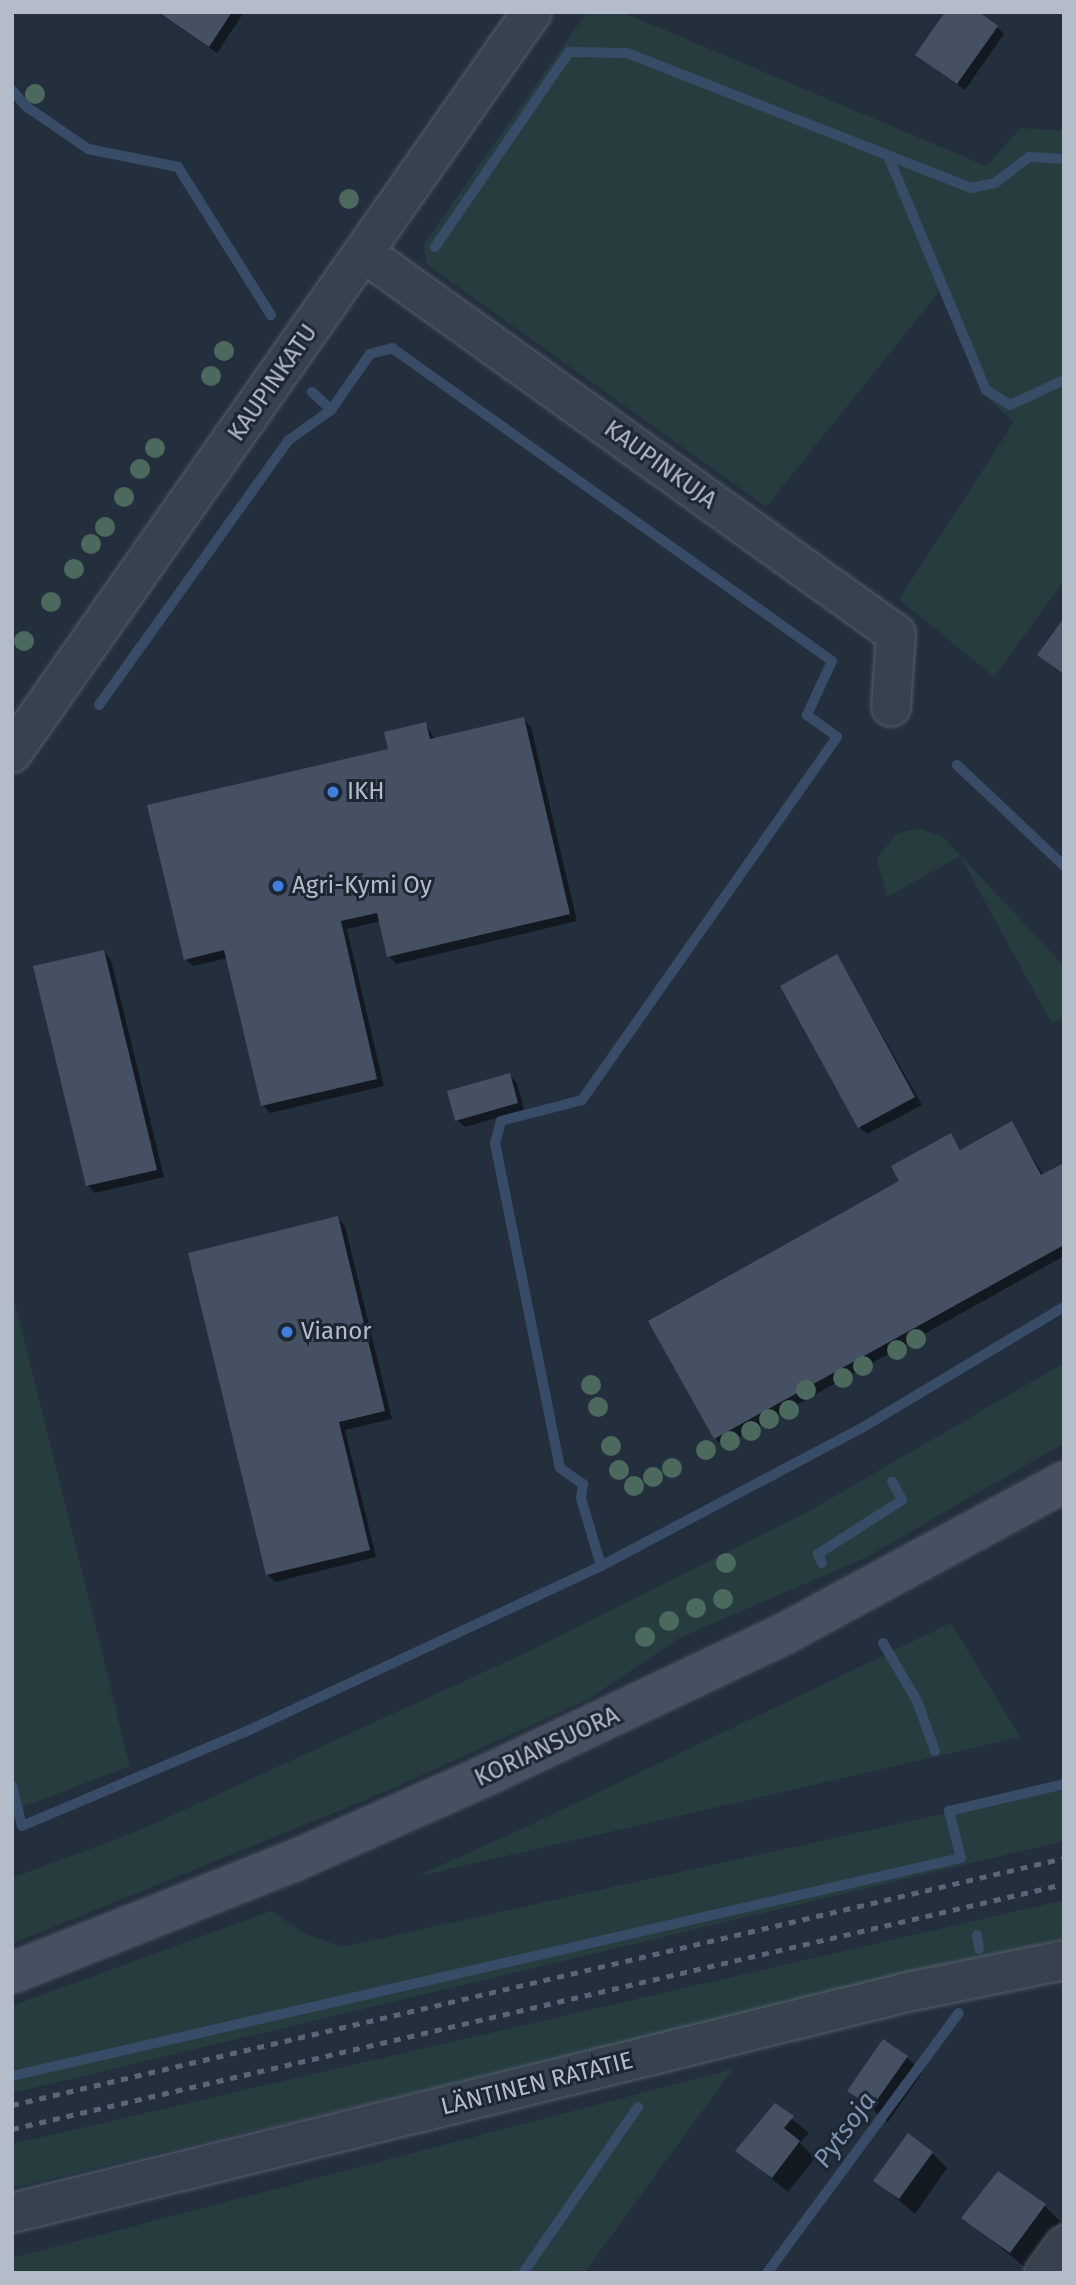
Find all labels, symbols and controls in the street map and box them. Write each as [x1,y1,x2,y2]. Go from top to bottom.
street label: KAUPINKATU [222,319,324,447]
street label: KAUPINKUJA [598,415,722,515]
place label: IKH [347,778,385,806]
marker: IKH [325,784,341,800]
place label: Agri-Kymi Oy [292,872,432,900]
marker: Agri-Kymi Oy [270,878,286,894]
place label: Vianor [301,1318,372,1346]
marker: Vianor [279,1324,295,1340]
street label: KORIANSUORA [470,1701,624,1793]
street label: LÄNTINEN RATATIE [438,2046,636,2122]
water label: Pytsoja [807,2086,883,2174]

